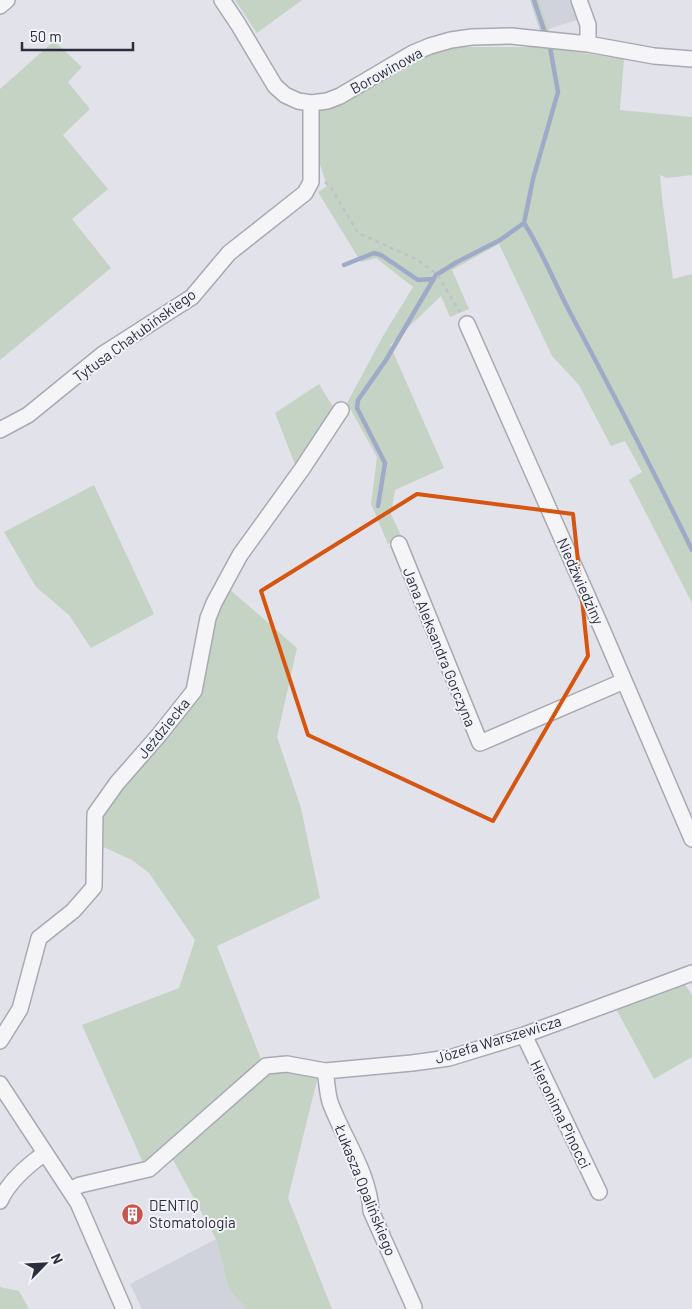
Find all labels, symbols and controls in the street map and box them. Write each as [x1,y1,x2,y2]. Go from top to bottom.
scale bar [22,20,134,52]
text: 50 m [30,27,62,45]
street label: Borowinowa [347,43,425,97]
street label: Tytusa Chałubińskiego [69,284,199,386]
street label: Niedźwiedziny [554,535,608,627]
street label: Jana Aleksandra Gorczyna [400,565,480,729]
street label: Jeździecka [133,694,193,762]
street label: Józefa Warszewicza [433,1011,563,1067]
street label: Hieronima Pinocci [527,1057,595,1171]
street label: Łukasza Opalińskiego [331,1121,401,1258]
place label: DENTIQ Stomatologia [149,1196,236,1231]
building icon: DENTIQ Stomatologia [121,1202,145,1226]
north arrow [20,1239,70,1289]
text: N [48,1251,67,1266]

